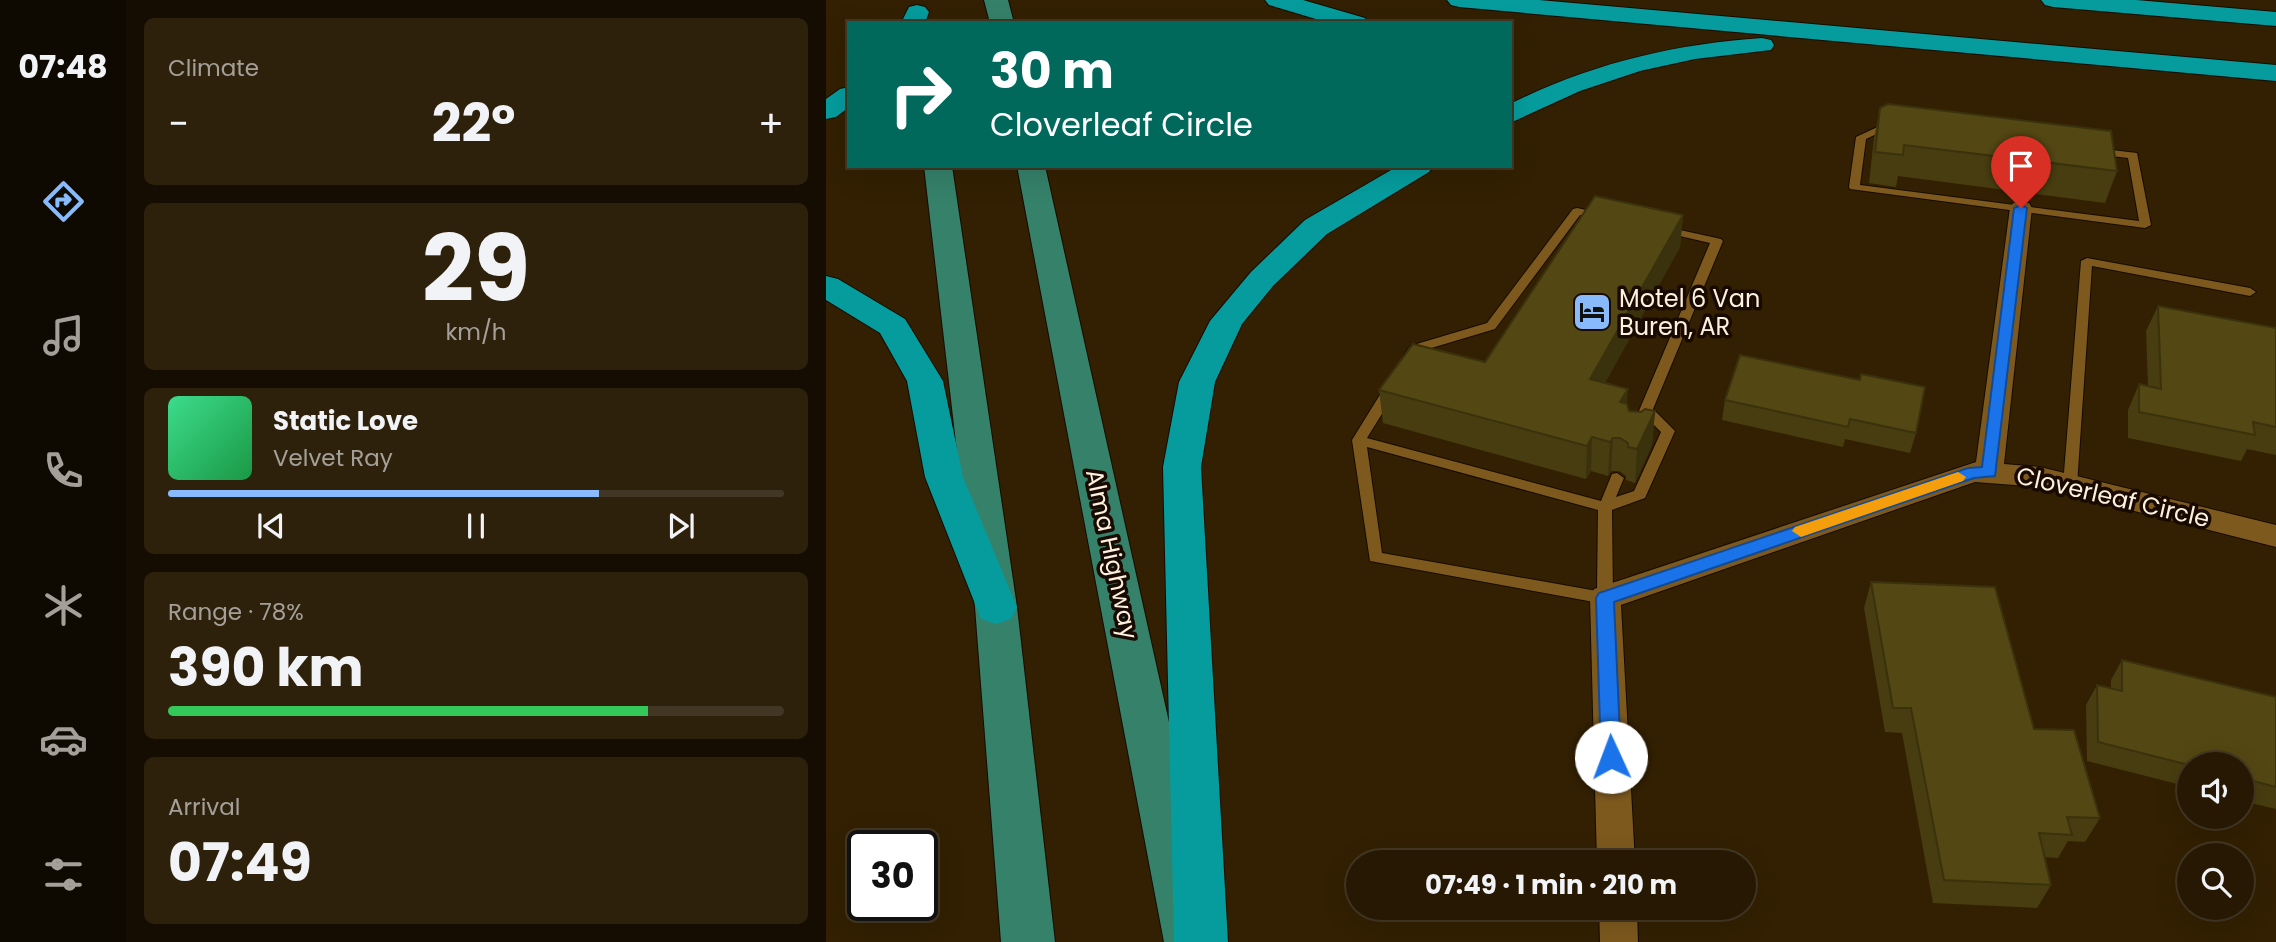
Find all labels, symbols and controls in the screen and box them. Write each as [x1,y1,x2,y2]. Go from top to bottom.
text: 30 m [990,37,1114,105]
text: 07:48 [18,44,108,89]
icon: right [875,49,966,140]
text: Climate [168,52,259,84]
text: 22° [432,87,515,160]
text: − [168,97,189,150]
text: + [758,97,784,150]
text: Cloverleaf Circle [990,102,1253,147]
pin [1991,136,2051,208]
icon: arrive [2002,147,2040,185]
icon: directions [39,177,88,226]
text: 29 [422,205,530,333]
place label: Motel 6 Van Buren, AR [1619,282,1760,343]
hotel icon: Motel 6 Van Buren, AR [1571,291,1613,333]
icon: music [39,311,88,360]
text: km/h [445,316,507,348]
text: Static Love [273,403,418,439]
text: Velvet Ray [273,442,393,474]
icon: phone [39,446,88,495]
street label: Cloverleaf Circle [2013,459,2213,535]
street label: Alma Highway [1078,466,1146,642]
icon: previous [252,507,290,545]
icon: pause [457,507,495,545]
icon: next [662,507,700,545]
icon: climate [39,581,88,630]
text: Range · 78% [168,596,304,628]
text: 390 km [168,631,364,704]
icon: car [39,715,88,764]
position arrow [1574,720,1648,794]
map controls [2177,752,2254,920]
button: sound [2177,752,2254,829]
text: Arrival [168,791,240,823]
text: 07:49 [168,826,312,899]
speed limit sign: 30 [847,830,938,921]
button: search [2177,843,2254,920]
icon: filters [39,850,88,899]
text: 07:49 · 1 min · 210 m [1425,867,1677,903]

